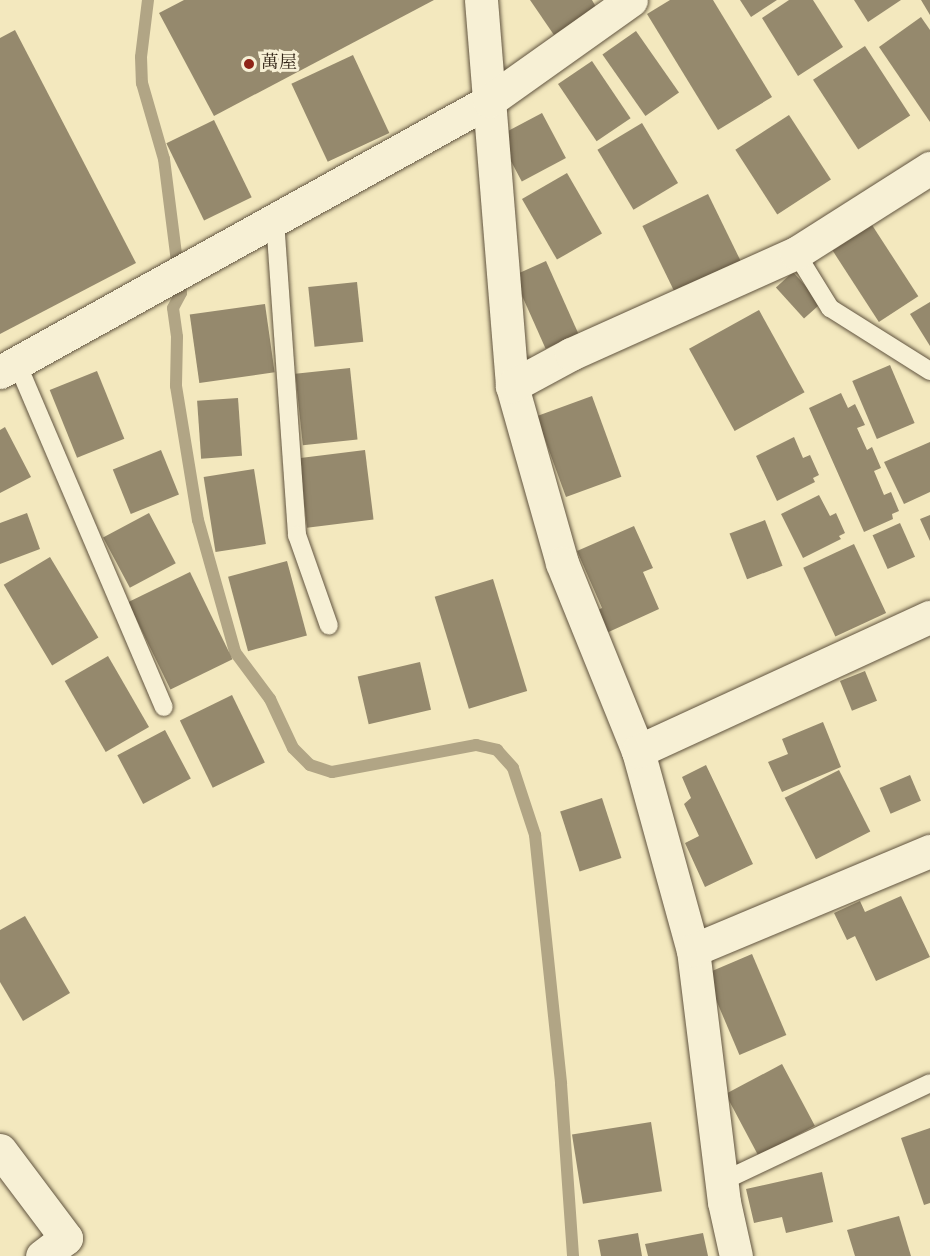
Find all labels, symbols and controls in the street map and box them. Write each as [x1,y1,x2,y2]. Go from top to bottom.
place label: 萬屋 [261,53,297,75]
marker: 萬屋 [242,57,256,71]

